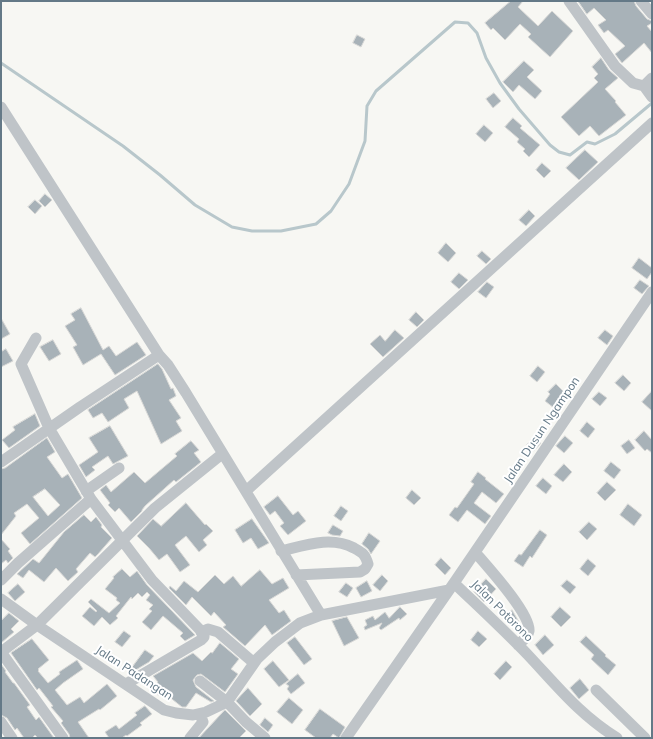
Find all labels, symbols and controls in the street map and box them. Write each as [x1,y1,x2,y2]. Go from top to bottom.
street label: Jalan Dusun Ngampon [501,374,583,486]
street label: Jalan Potorono [468,577,536,645]
street label: Jalan Padangan [93,643,175,703]

